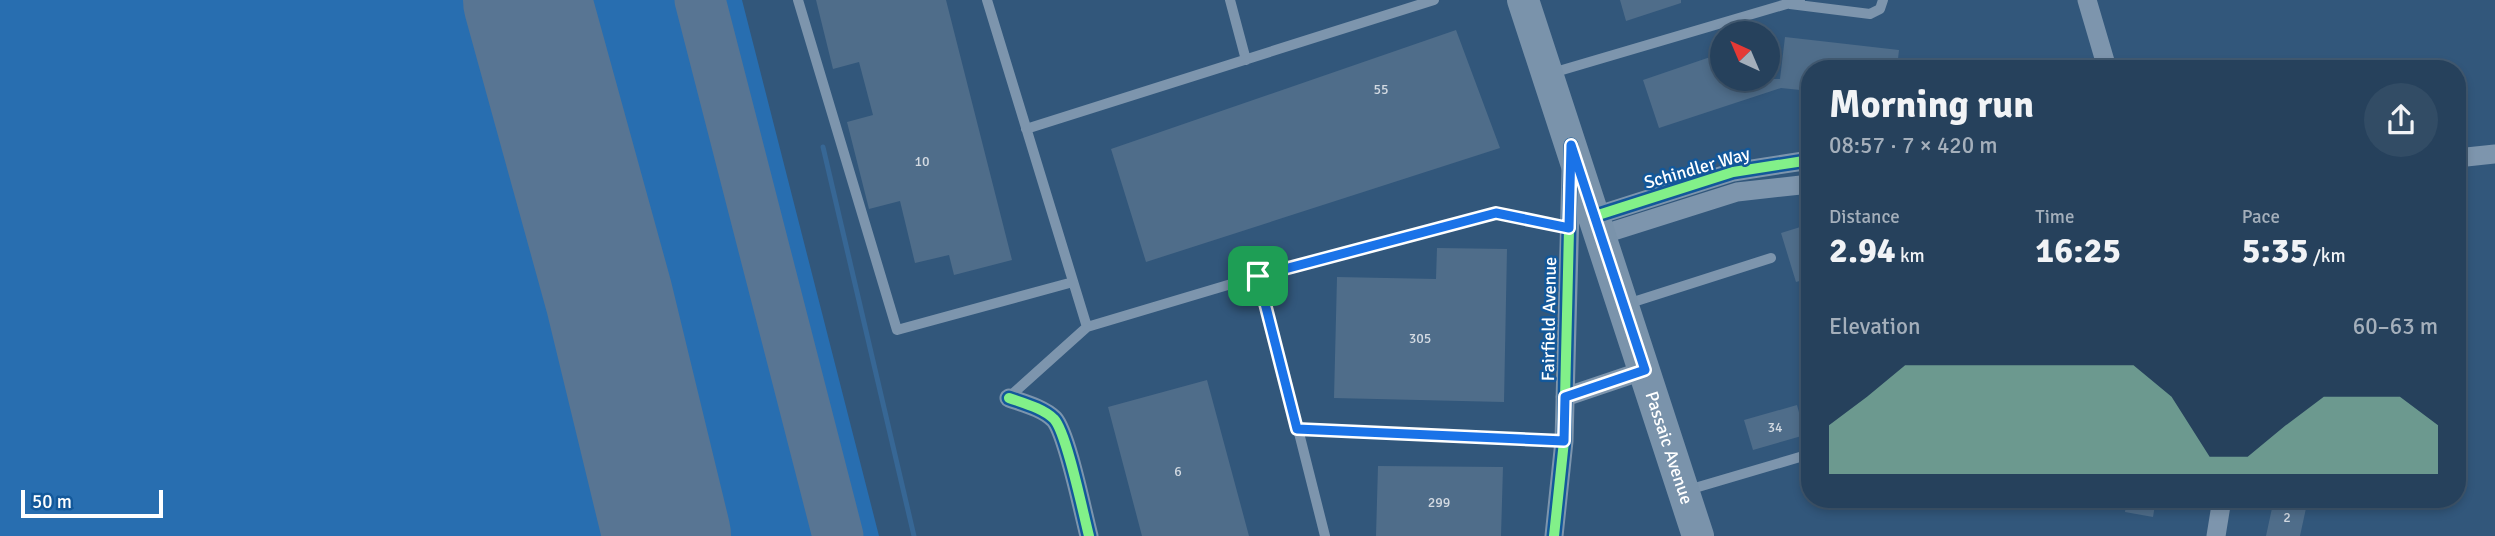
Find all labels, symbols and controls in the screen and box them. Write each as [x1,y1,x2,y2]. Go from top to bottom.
north arrow [1710,21,1780,91]
map controls [1710,21,1780,91]
house number: 55 [1373,81,1389,98]
text: Morning run [1829,81,2034,128]
button: share [2364,83,2438,157]
text: 08:57 · 7 × 420 m [1829,131,1998,160]
street label: Schindler Way [1641,142,1753,194]
house number: 10 [914,153,930,170]
text: Distance [1829,205,1900,229]
text: Time [2035,205,2074,229]
text: Pace [2242,205,2280,229]
text: 2.94 [1829,229,1896,272]
text: 16:25 [2035,229,2121,272]
text: 5:35 [2242,229,2309,272]
text: km [1896,244,1925,268]
text: /km [2309,244,2346,268]
pin [1228,246,1288,306]
icon: arrive [1239,257,1277,295]
street label: Fairfield Avenue [1537,257,1561,381]
text: Elevation [1829,312,1921,341]
text: 60–63 m [2353,312,2438,341]
house number: 305 [1409,330,1431,347]
street label: Passaic Avenue [1640,388,1698,507]
house number: 34 [1767,419,1783,436]
house number: 6 [1174,463,1182,480]
scale bar [21,487,163,519]
text: 50 m [32,490,72,514]
house number: 299 [1428,494,1450,511]
house number: 2 [2283,509,2291,526]

